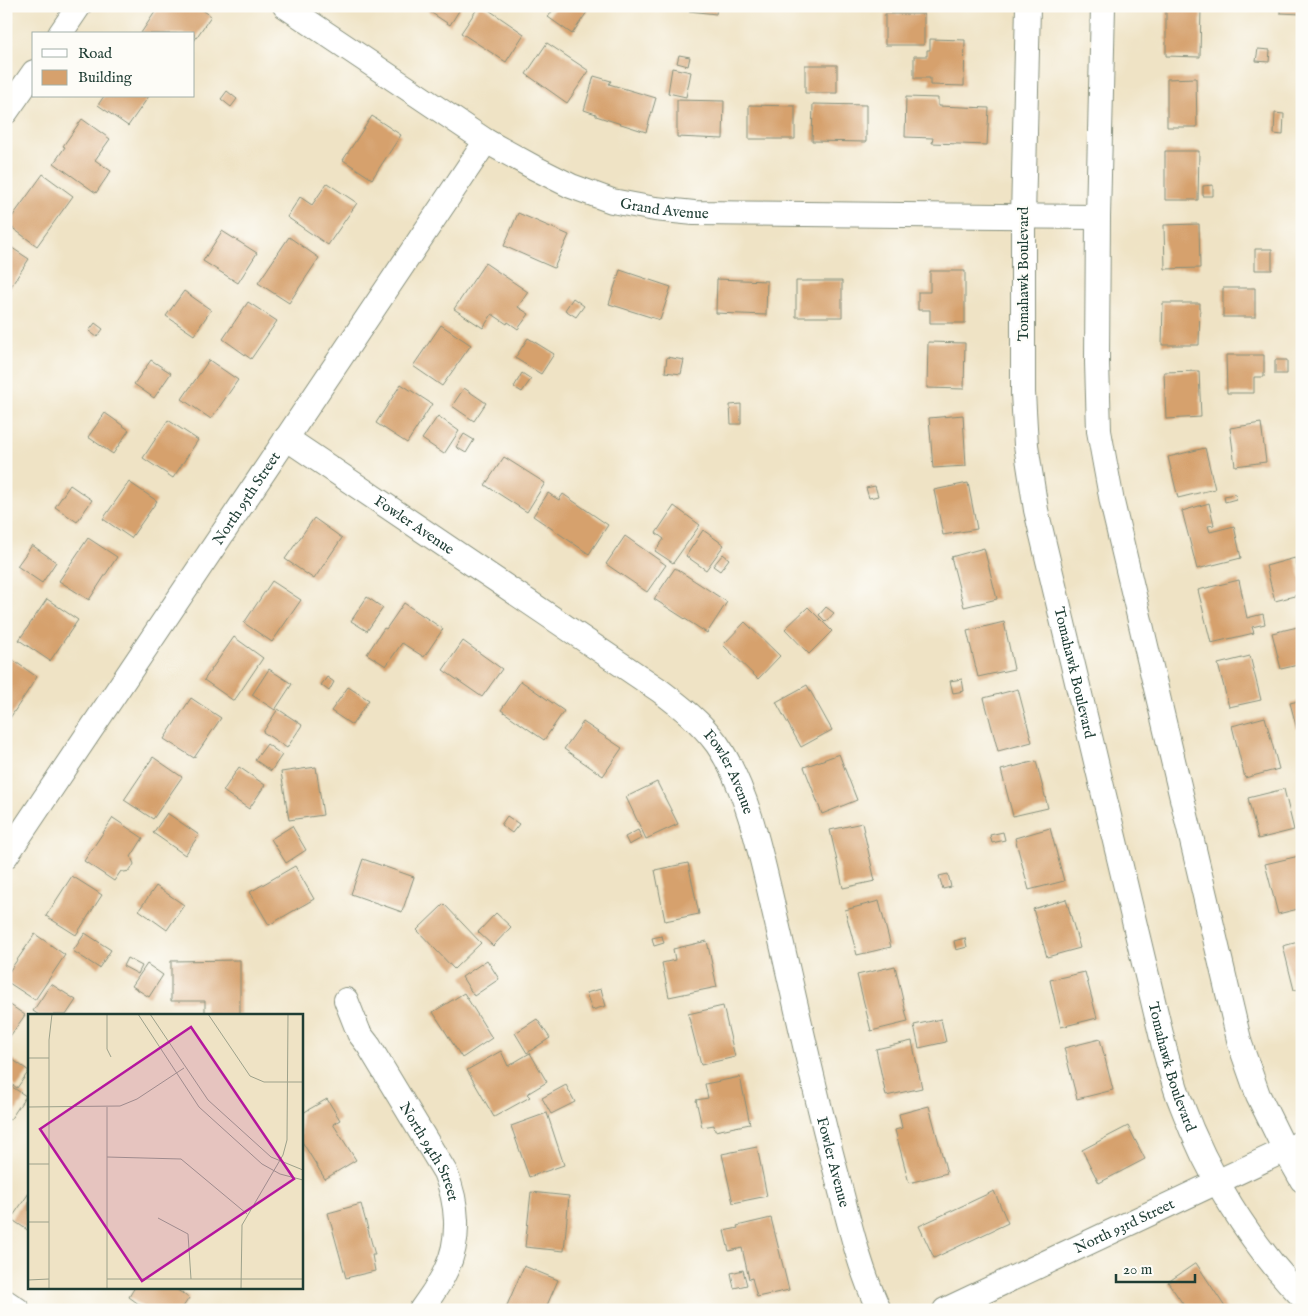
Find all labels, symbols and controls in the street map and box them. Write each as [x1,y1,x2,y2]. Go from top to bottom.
legend [32,32,195,98]
text: Road [78,44,113,63]
text: Building [78,68,133,87]
street label: Grand Avenue [619,193,709,223]
street label: Tomahawk Boulevard [1014,206,1033,341]
street label: North 95th Street [208,448,284,548]
street label: Fowler Avenue [371,491,458,559]
street label: Tomahawk Boulevard [1050,605,1100,741]
street label: Fowler Avenue [700,725,758,816]
street label: Tomahawk Boulevard [1144,1000,1201,1135]
inset map [28,1014,302,1288]
street label: North 94th Street [396,1099,463,1203]
street label: Fowler Avenue [813,1115,854,1209]
street label: North 93rd Street [1071,1194,1177,1257]
scale bar [1116,1251,1194,1283]
text: 20 m [1123,1260,1153,1279]

